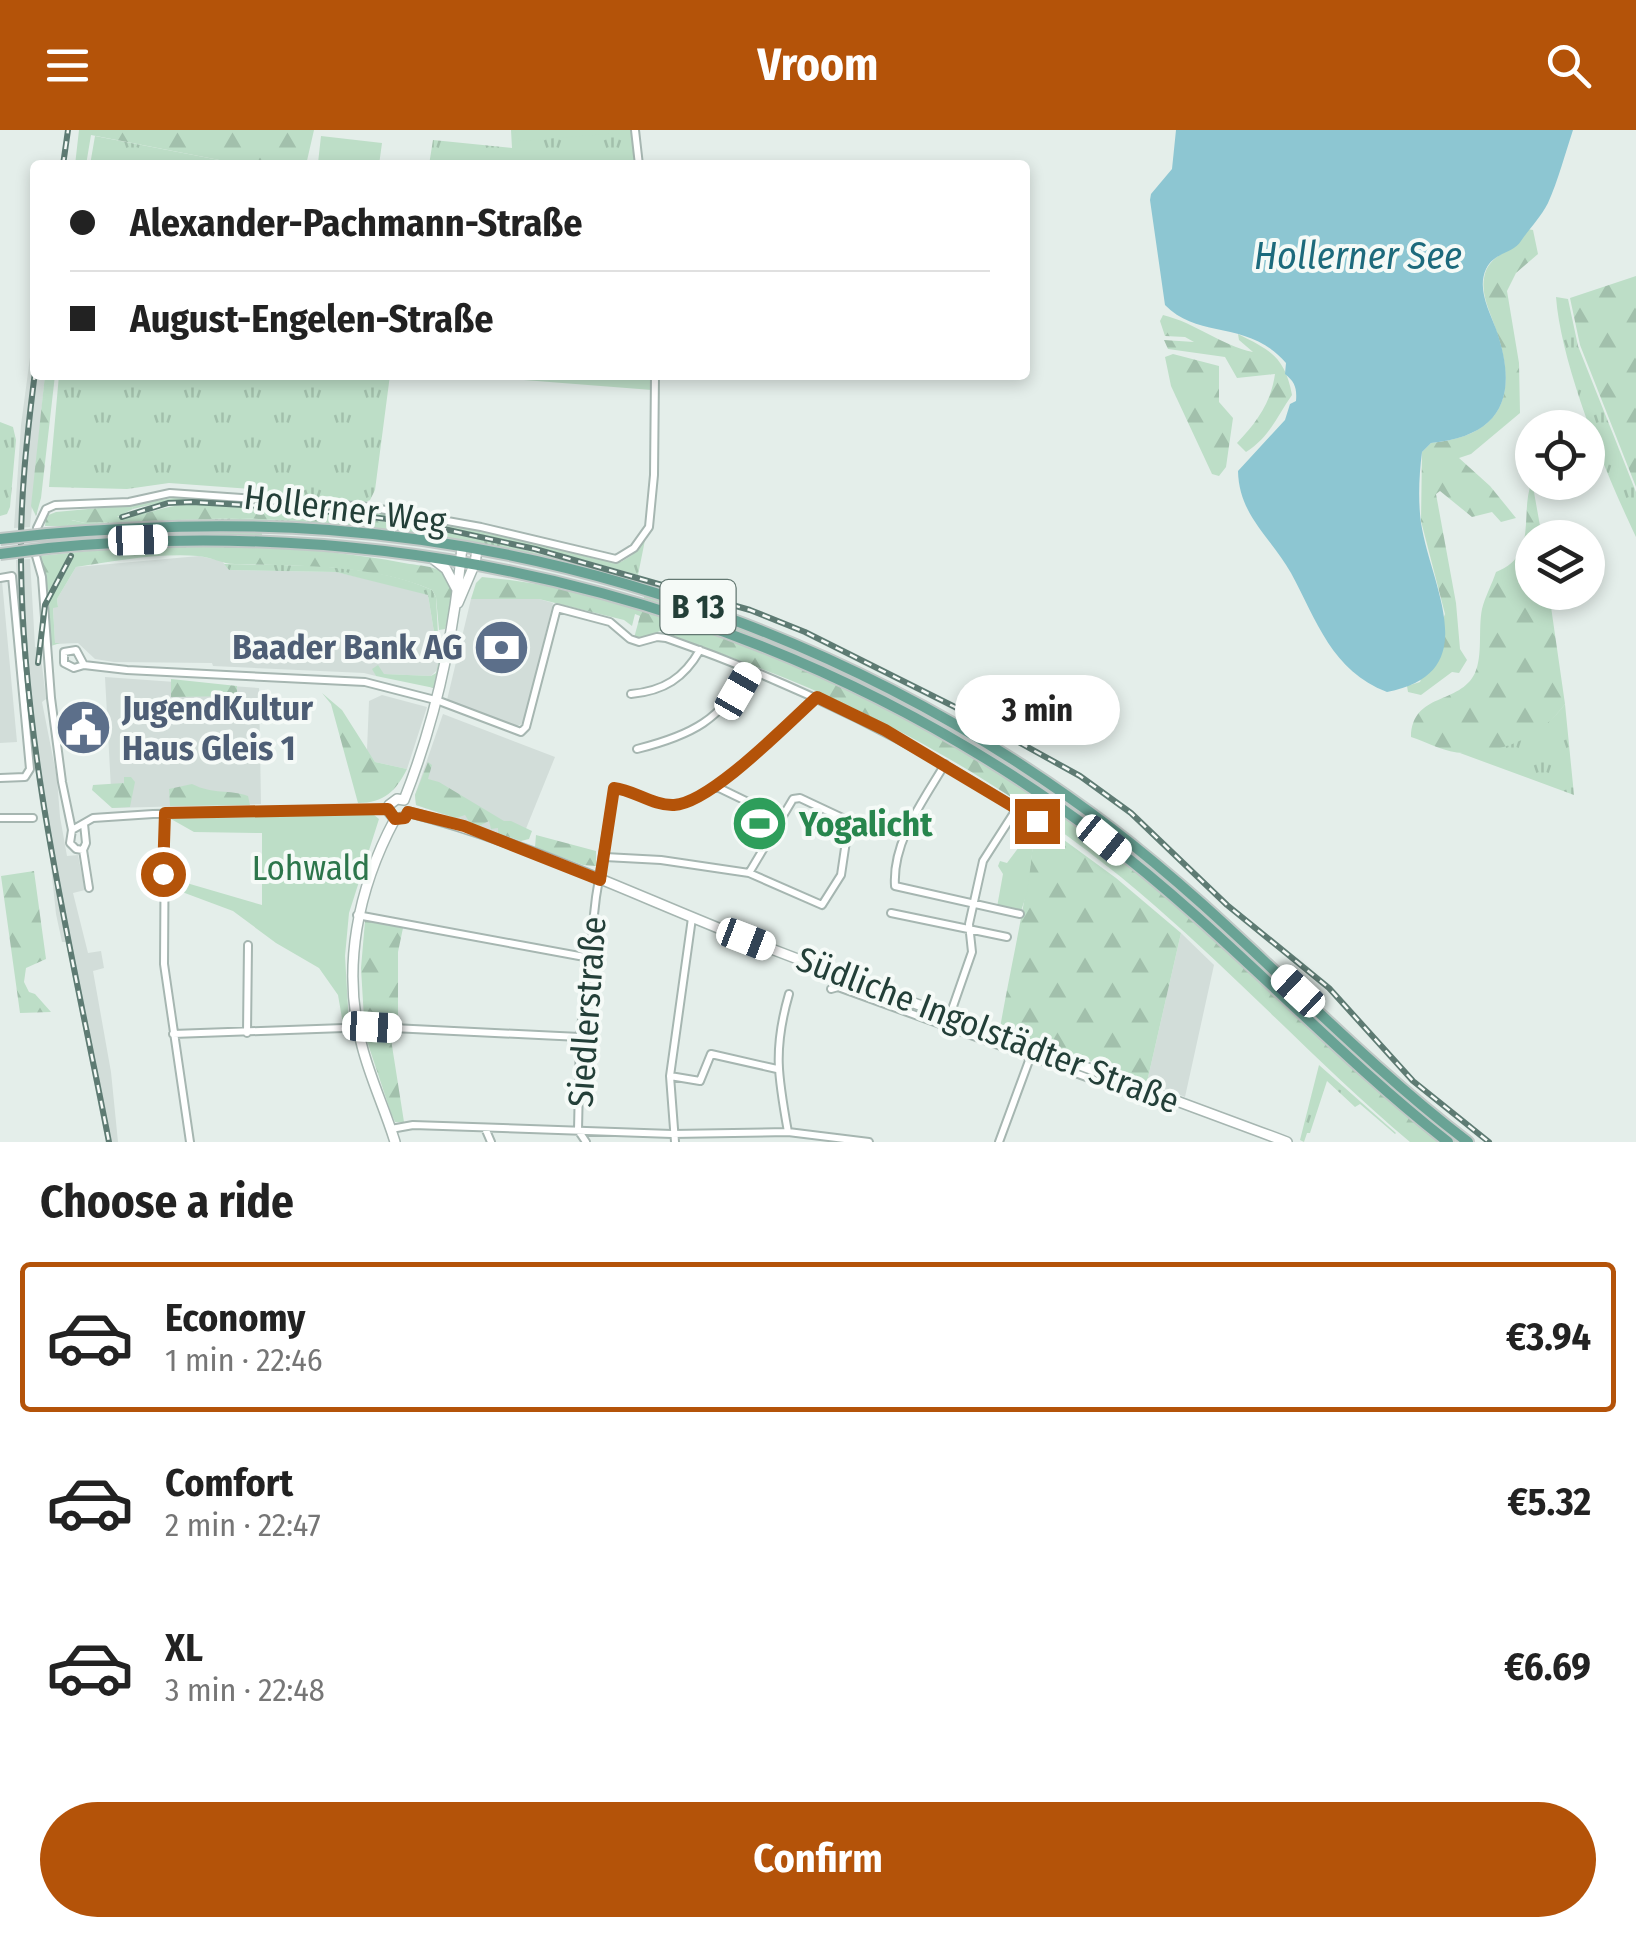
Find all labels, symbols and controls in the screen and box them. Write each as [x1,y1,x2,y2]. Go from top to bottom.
icon: menu [40,38,95,93]
text: Vroom [758,38,878,92]
icon: search [1541,38,1596,93]
text: Alexander-Pachmann-Straße [130,200,583,246]
water label: Hollerner See [1254,233,1462,279]
text: August-Engelen-Straße [130,296,493,342]
map controls [1515,410,1605,610]
button: locate [1515,410,1605,500]
street label: Hollerner Weg [242,476,449,542]
button: layers [1515,520,1605,610]
car [107,524,169,556]
road number: B 13 [660,580,736,634]
bank icon: Baader Bank AG [472,617,532,677]
place label: Baader Bank AG [232,626,463,668]
car [710,658,766,724]
callout: 3 min [954,676,1120,746]
place label: JugendKultur Haus Gleis 1 [121,687,313,769]
text: 3 min [1002,691,1073,729]
public building icon: JugendKultur Haus Gleis 1 [53,698,113,758]
sports icon: Yogalicht [730,794,790,854]
route end [1015,799,1060,844]
place label: Yogalicht [798,803,933,845]
car [1071,809,1137,871]
park label: Lohwald [252,847,370,889]
route start [141,852,186,897]
car [713,914,779,964]
street label: Siedlerstraße [559,915,615,1109]
street label: Südliche Ingolstädter Straße [791,938,1185,1122]
car [1266,960,1330,1022]
car [341,1010,403,1044]
text: Choose a ride [40,1175,294,1229]
icon: car [45,1292,135,1382]
text: Economy [165,1295,305,1341]
text: €3.94 [1506,1314,1591,1360]
text: 1 min · 22:46 [165,1341,323,1379]
icon: car [45,1457,135,1547]
text: Comfort [165,1460,293,1506]
text: €5.32 [1507,1479,1591,1525]
text: 2 min · 22:47 [165,1506,321,1544]
icon: car [45,1622,135,1712]
text: XL [165,1625,203,1671]
text: €6.69 [1504,1644,1591,1690]
text: 3 min · 22:48 [165,1671,325,1709]
button: Confirm [40,1802,1596,1917]

